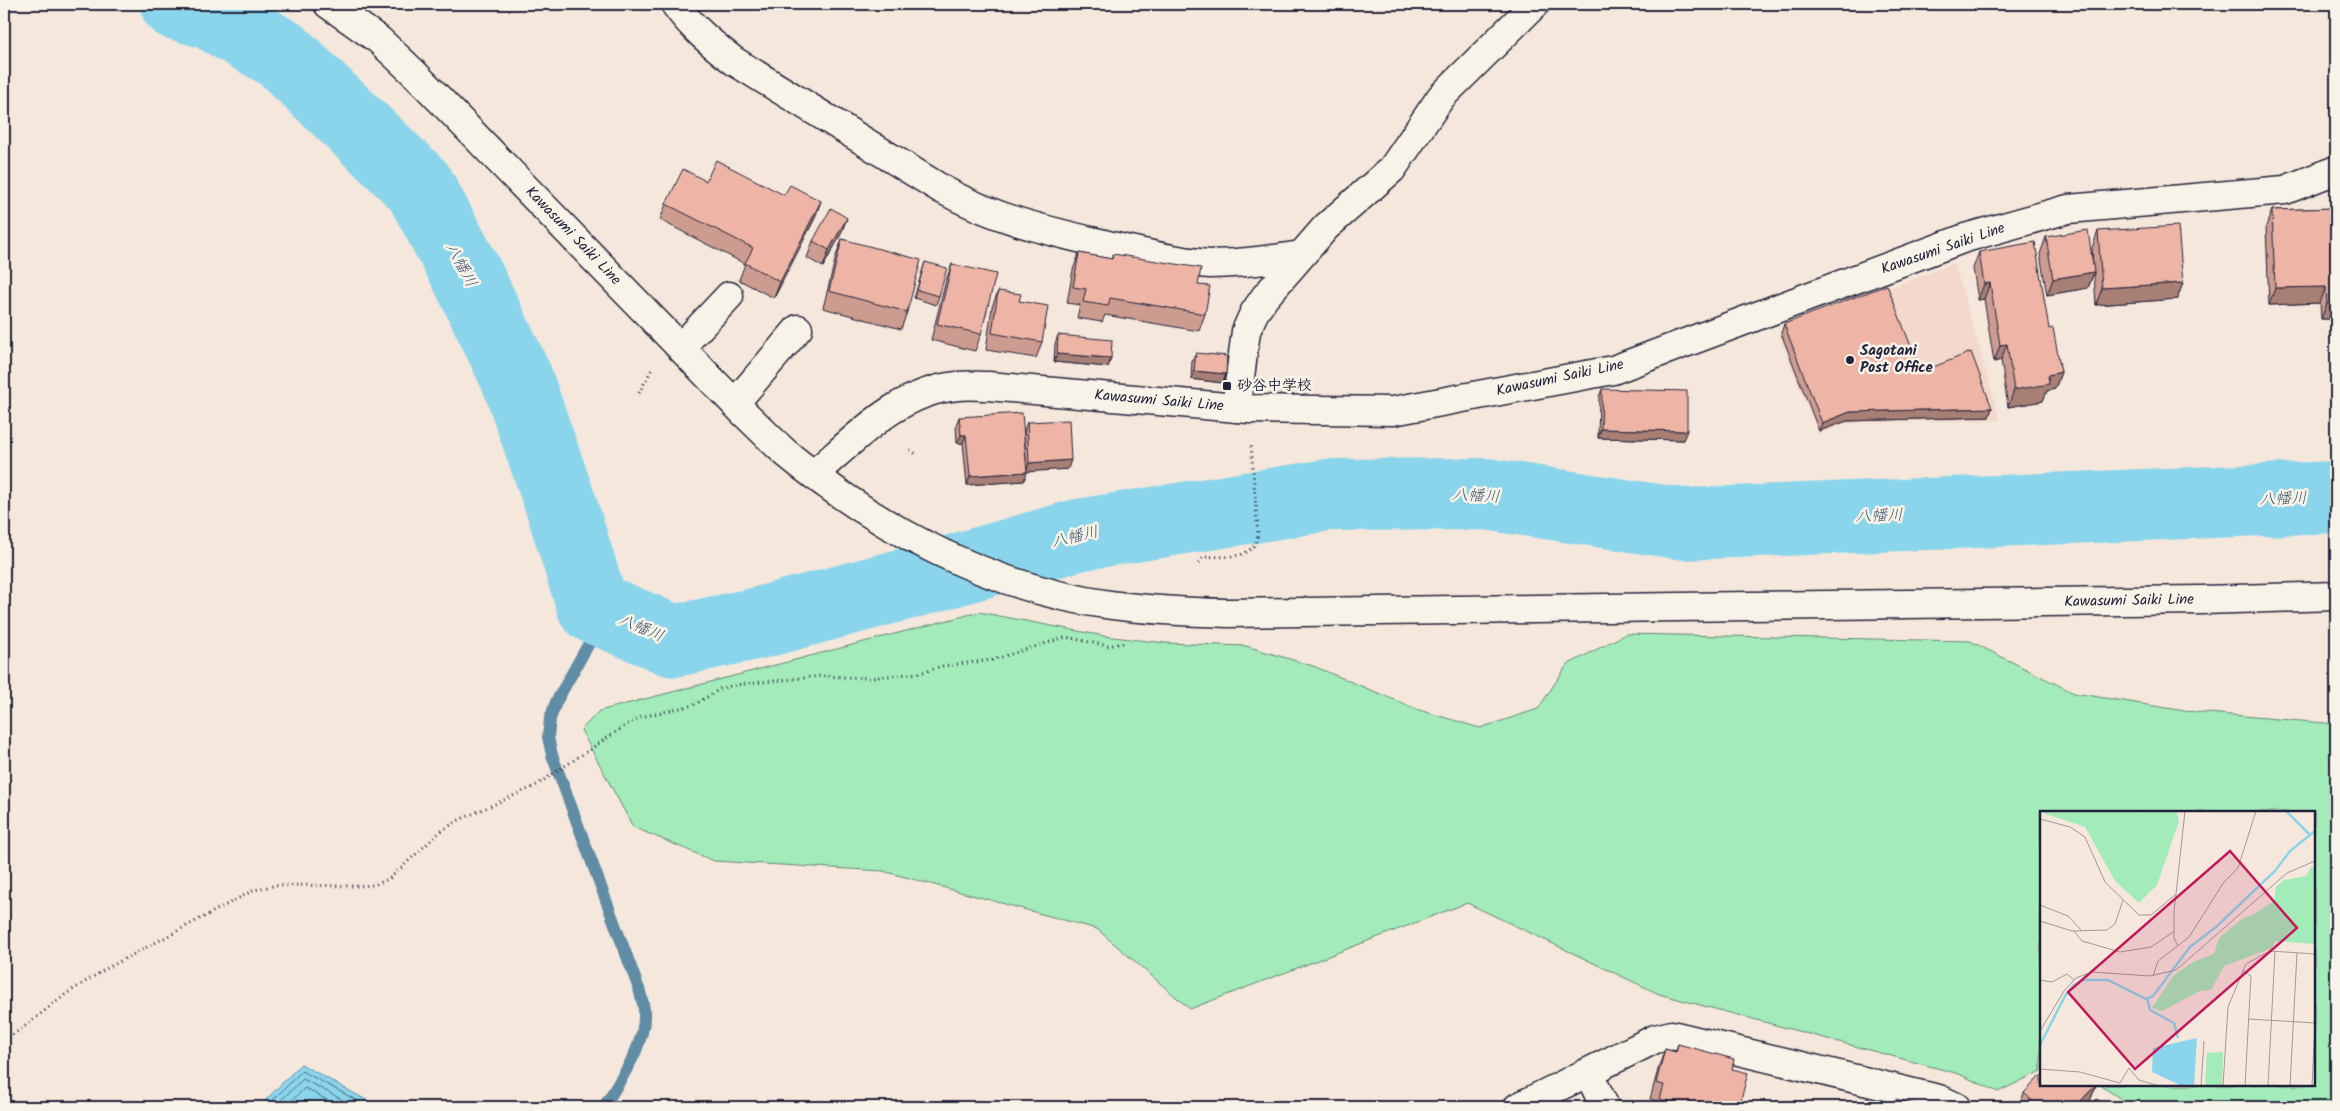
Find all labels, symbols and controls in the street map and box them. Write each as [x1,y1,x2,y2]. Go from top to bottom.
street label: Kawasumi Saiki Line [519,181,627,291]
street label: Kawasumi Saiki Line [1878,216,2009,281]
water label: 八幡川 [439,238,483,292]
place label: Sagotani Post Office [1860,339,1934,380]
street label: Kawasumi Saiki Line [1494,353,1626,403]
marker: Sagotani Post Office [1844,354,1856,366]
place label: 砂谷中学校 [1237,374,1312,398]
marker: 砂谷中学校 [1221,380,1233,392]
street label: Kawasumi Saiki Line [1093,383,1225,419]
water label: 八幡川 [1451,482,1501,510]
water label: 八幡川 [2259,486,2307,512]
water label: 八幡川 [1855,503,1903,529]
water label: 八幡川 [1049,519,1101,555]
street label: Kawasumi Saiki Line [2064,588,2194,614]
water label: 八幡川 [614,607,668,649]
inset map [2040,811,2315,1086]

